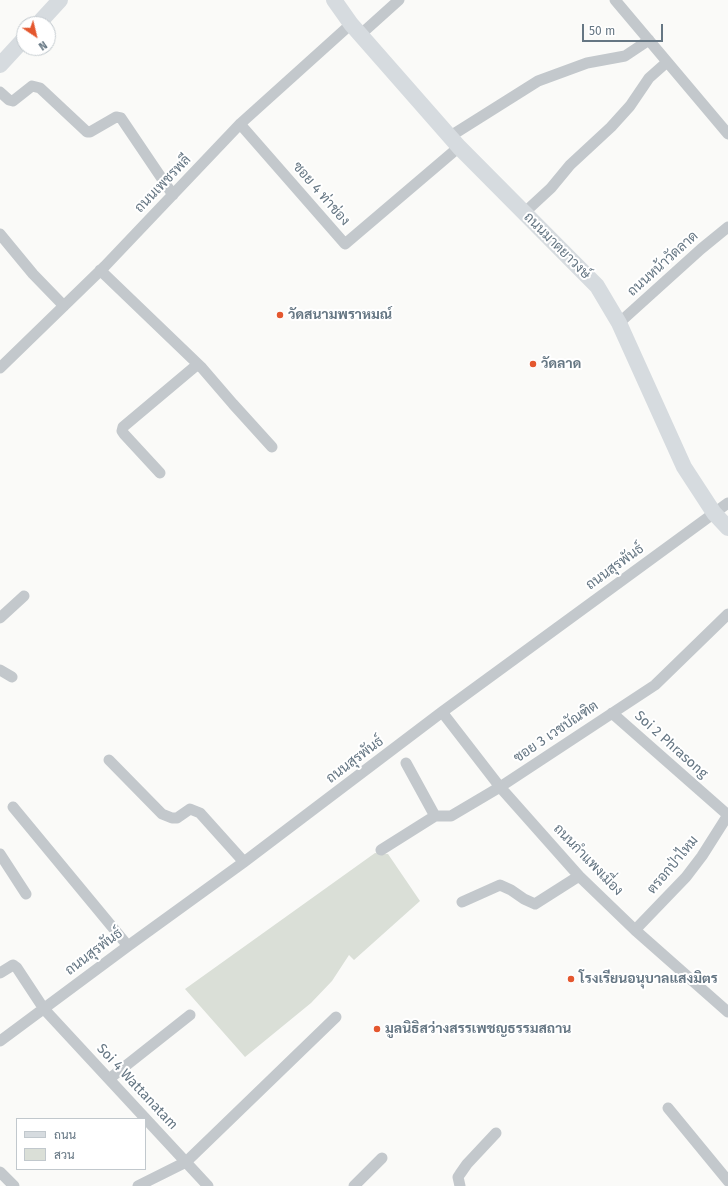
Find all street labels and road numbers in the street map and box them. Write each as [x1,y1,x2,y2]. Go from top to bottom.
street label: ถนนเพชรพลี [131,152,195,216]
street label: ซอย 4 ท่าช่อง [289,159,353,229]
street label: ถนนมาตยาวงษ์ [520,209,594,283]
street label: ถนนหน้าวัดลาด [624,228,702,300]
street label: ถนนสุรพันธ์ [583,540,647,594]
street label: ซอย 3 เวชบัณฑิต [511,698,601,766]
street label: Soi 2 Phrasong [631,708,711,782]
street label: ถนนสุรพันธ์ [323,733,387,787]
street label: ถนนกำแพงเมี่อง [550,821,626,899]
street label: ตรอกป่าไหม [644,833,702,897]
street label: ถนนสุรพันธ์ [62,925,126,979]
street label: Soi 4 Wattanatam [93,1041,181,1133]

